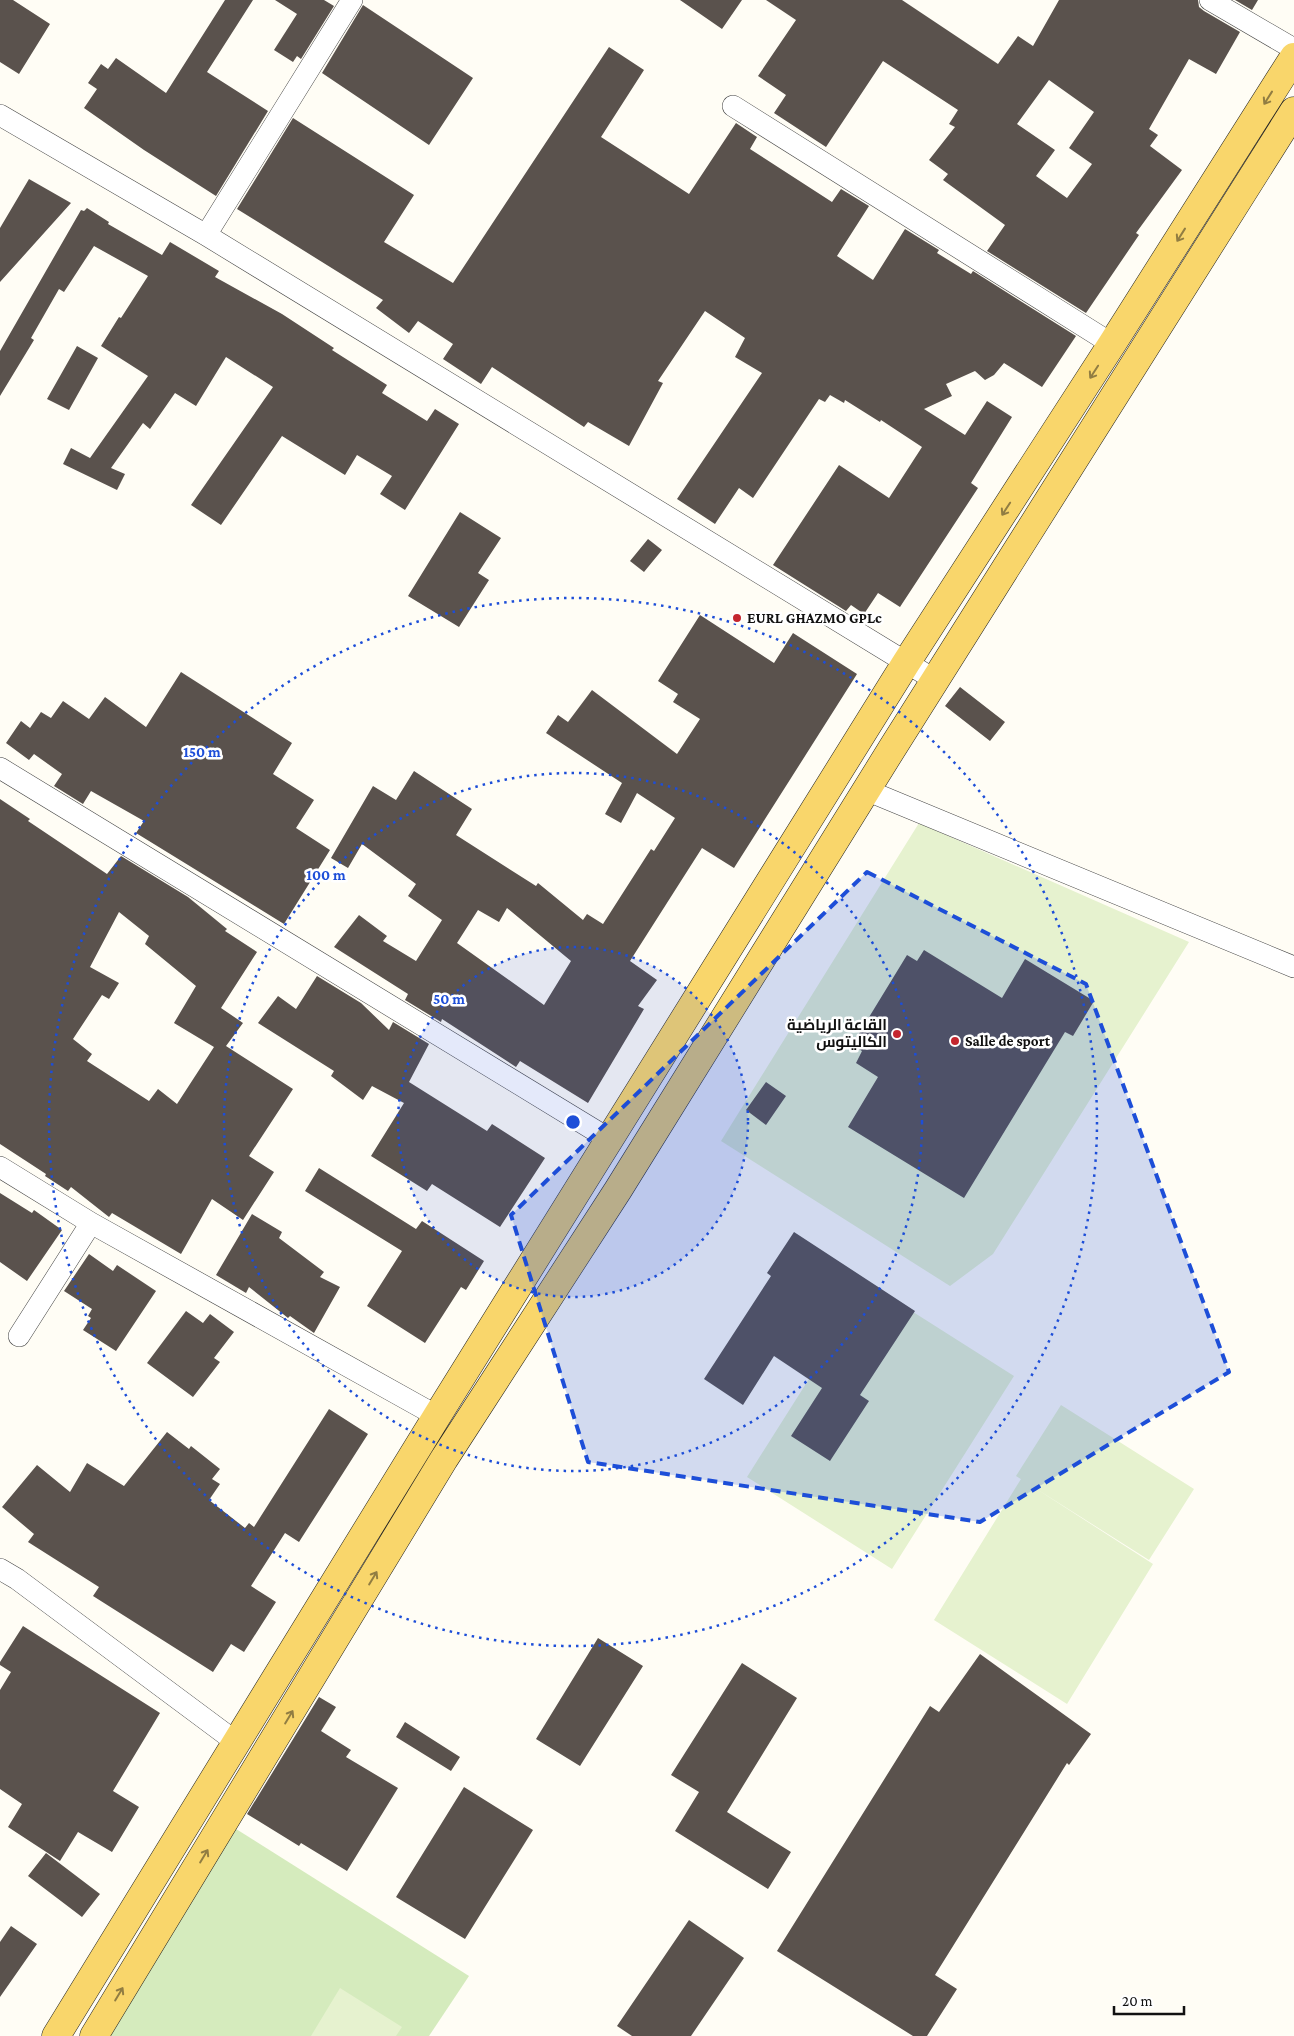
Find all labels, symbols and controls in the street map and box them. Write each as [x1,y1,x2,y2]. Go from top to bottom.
one-way arrow [1263,90,1273,104]
one-way arrow [1176,228,1186,242]
one-way arrow [1089,365,1099,379]
one-way arrow [1001,501,1011,515]
place label: EURL GHAZMO GPLc [747,610,882,626]
marker: EURL GHAZMO GPLc [731,612,743,624]
text: 150 m [183,744,221,760]
text: 100 m [306,867,346,883]
text: 50 m [433,991,465,1007]
place label: القاعة الرياضية الكاليتوس [787,1017,887,1051]
marker: القاعة الرياضية الكاليتوس [891,1028,903,1040]
place label: Salle de sport [965,1033,1051,1049]
marker: Salle de sport [949,1035,961,1047]
centre of rings [564,1113,582,1131]
one-way arrow [369,1572,379,1586]
one-way arrow [284,1711,294,1725]
one-way arrow [200,1849,210,1863]
scale bar [1114,1984,1184,2016]
one-way arrow [115,1988,125,2002]
text: 20 m [1122,1993,1153,2009]

